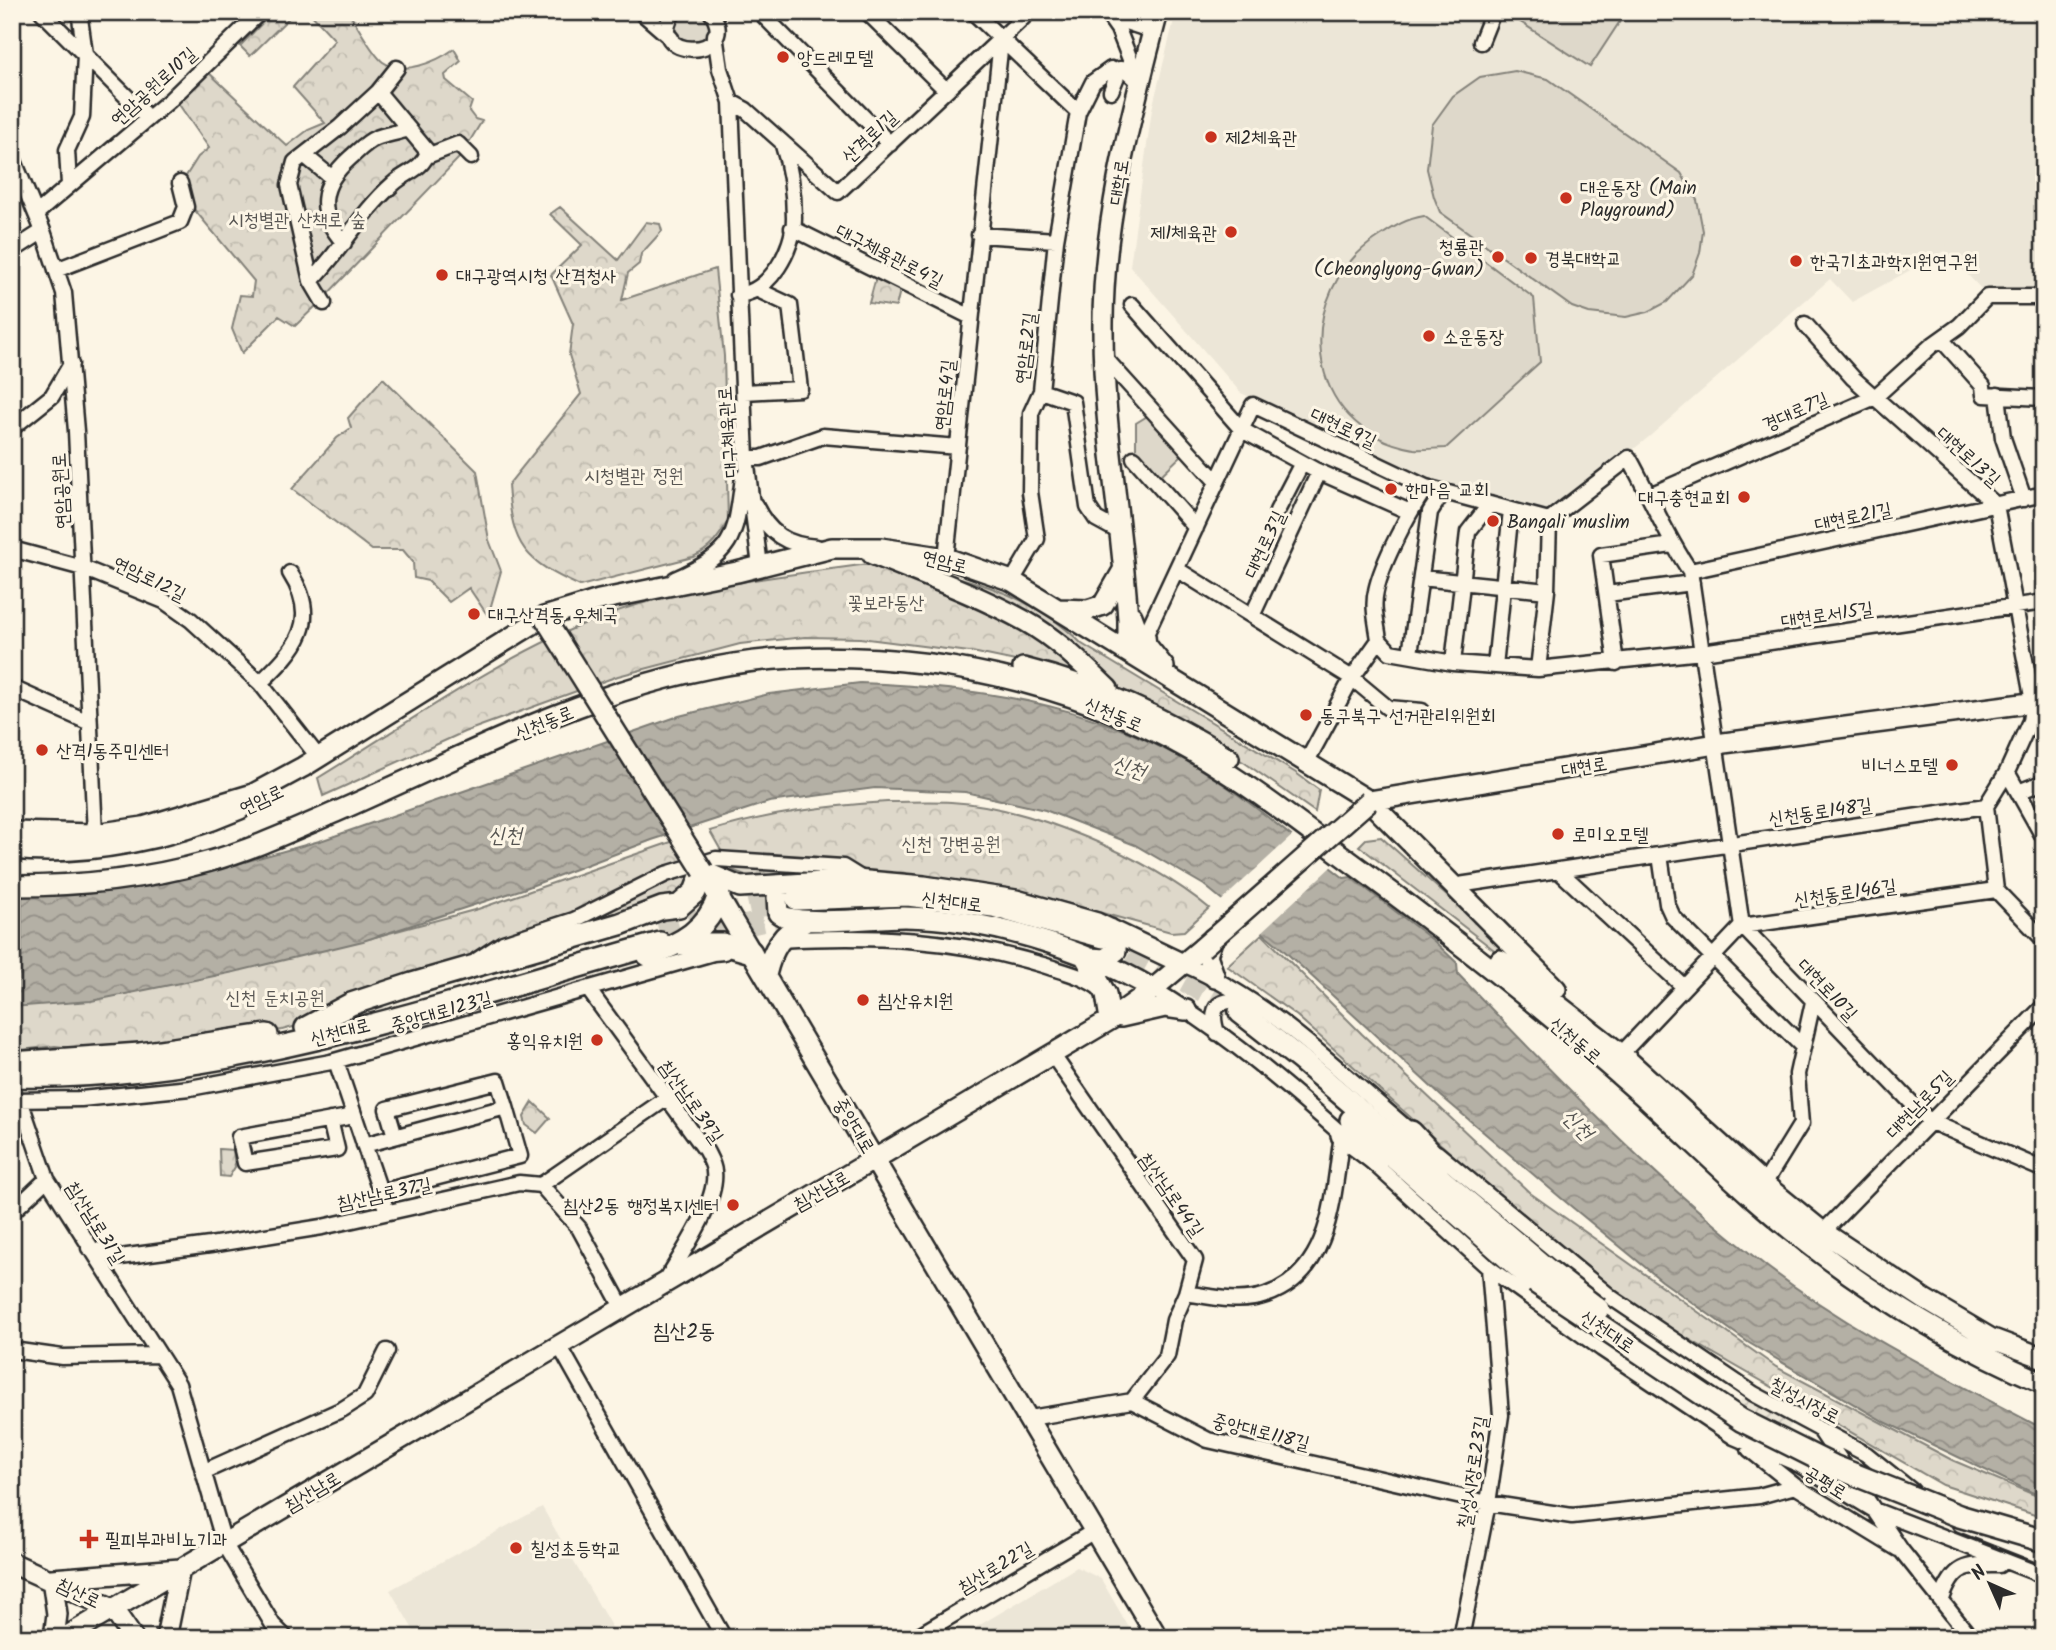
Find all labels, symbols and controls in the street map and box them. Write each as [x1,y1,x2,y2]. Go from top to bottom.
street label: 연암공원로10길 [104,40,204,134]
place label: 앙드레모텔 [797,44,873,74]
marker: 앙드레모텔 [775,49,791,65]
street label: 산격로1길 [836,104,905,171]
place label: 제2체육관 [1225,124,1297,154]
marker: 제2체육관 [1203,129,1219,145]
street label: 대학로 [1102,157,1138,207]
place label: 대운동장 (Main Playground) [1580,174,1697,226]
marker: 대운동장 (Main Playground) [1558,190,1574,206]
park label: 시청별관 산책로 숲 [228,206,366,236]
street label: 대구체육관로4길 [830,217,948,297]
place label: 제1체육관 [1150,219,1217,249]
marker: 제1체육관 [1223,224,1239,240]
place label: 청룡관 (Cheonglyong-Gwan) [1314,233,1484,285]
place label: 경북대학교 [1545,245,1621,275]
place label: 한국기초과학지원연구원 [1810,248,1978,278]
marker: 청룡관 (Cheonglyong-Gwan) [1490,249,1506,265]
marker: 경북대학교 [1523,250,1539,266]
marker: 한국기초과학지원연구원 [1788,253,1804,269]
place label: 대구광역시청 산격청사 [456,262,617,292]
marker: 대구광역시청 산격청사 [434,267,450,283]
street label: 연암로2길 [1008,311,1046,386]
place label: 소운동장 [1443,323,1504,353]
marker: 소운동장 [1421,328,1437,344]
street label: 연암로4길 [927,358,965,432]
street label: 대구체육관로 [711,385,747,479]
street label: 경대로7길 [1758,385,1834,441]
street label: 대현로9길 [1305,400,1381,457]
street label: 대현로13길 [1929,420,2007,495]
street label: 연암공원로 [45,452,79,530]
park label: 시청별관 정원 [584,462,684,492]
place label: 한마음 교회 [1405,476,1489,506]
marker: 한마음 교회 [1383,481,1399,497]
place label: 대구충현교회 [1638,484,1730,514]
marker: 대구충현교회 [1736,489,1752,505]
street label: 대현로21길 [1812,495,1895,541]
street label: 대현로3길 [1237,506,1295,584]
place label: Bangali muslim [1507,508,1630,538]
marker: Bangali muslim [1485,513,1501,529]
street label: 연암로 [919,543,970,583]
street label: 연암로12길 [107,549,191,610]
park label: 꽃보라동산 [848,589,924,619]
street label: 대현로서15길 [1779,595,1875,637]
place label: 대구산격동 우체국 [488,601,618,631]
marker: 대구산격동 우체국 [466,606,482,622]
street label: 신천동로 [1079,690,1147,742]
street label: 신천동로 [511,698,579,749]
place label: 동구북구 선거관리위원회 [1320,702,1496,732]
marker: 동구북구 선거관리위원회 [1298,707,1314,723]
place label: 산격1동주민센터 [56,737,169,767]
marker: 산격1동주민센터 [34,742,50,758]
water label: 신천 [1107,748,1152,790]
street label: 대현로 [1559,750,1609,786]
place label: 비너스모텔 [1862,752,1938,782]
marker: 비너스모텔 [1944,757,1960,773]
street label: 연암로 [235,778,289,824]
street label: 신천동로148길 [1767,791,1874,835]
water label: 신천 [488,820,524,853]
place label: 로미오모텔 [1572,821,1648,851]
marker: 로미오모텔 [1550,826,1566,842]
park label: 신천 강변공원 [901,830,1001,860]
street label: 신천동로146길 [1792,872,1899,916]
street label: 신천대로 [920,884,984,922]
street label: 대현로10길 [1789,952,1864,1028]
park label: 신천 둔치공원 [225,984,325,1014]
street label: 중앙대로123길 [387,984,496,1042]
place label: 침산유치원 [877,987,953,1017]
marker: 침산유치원 [855,992,871,1008]
street label: 신천동로 [1542,1010,1608,1073]
street label: 신천대로 [307,1011,374,1055]
place label: 홍익유치원 [507,1027,583,1057]
marker: 홍익유치원 [589,1032,605,1048]
street label: 침산남로39길 [650,1054,730,1150]
street label: 대현남로5길 [1880,1064,1961,1147]
street label: 중앙대로 [825,1092,882,1160]
water label: 신천 [1553,1101,1602,1150]
street label: 침산남로44길 [1130,1147,1211,1244]
street label: 침산남로 [788,1163,856,1220]
street label: 침산남로37길 [334,1170,435,1220]
street label: 침산남로31길 [57,1176,132,1271]
place label: 침산2동 행정복지센터 [563,1192,719,1222]
marker: 침산2동 행정복지센터 [725,1197,741,1213]
street label: 신천대로 [1573,1303,1641,1362]
district label: 침산2동 [653,1316,715,1349]
street label: 칠성시장로 [1763,1371,1845,1433]
street label: 중앙대로118길 [1208,1406,1313,1460]
street label: 칠성시장로23길 [1450,1414,1498,1531]
street label: 공평로 [1798,1459,1852,1509]
street label: 침산남로 [279,1464,347,1521]
place label: 필피부과비뇨기과 [105,1526,227,1556]
marker: 필피부과비뇨기과 [79,1529,99,1549]
street label: 침산로22길 [953,1534,1039,1603]
place label: 칠성초등학교 [530,1535,622,1565]
marker: 칠성초등학교 [508,1540,524,1556]
north arrow [1954,1548,2024,1618]
text: N [1965,1559,1994,1588]
street label: 침산로 [51,1570,105,1617]

